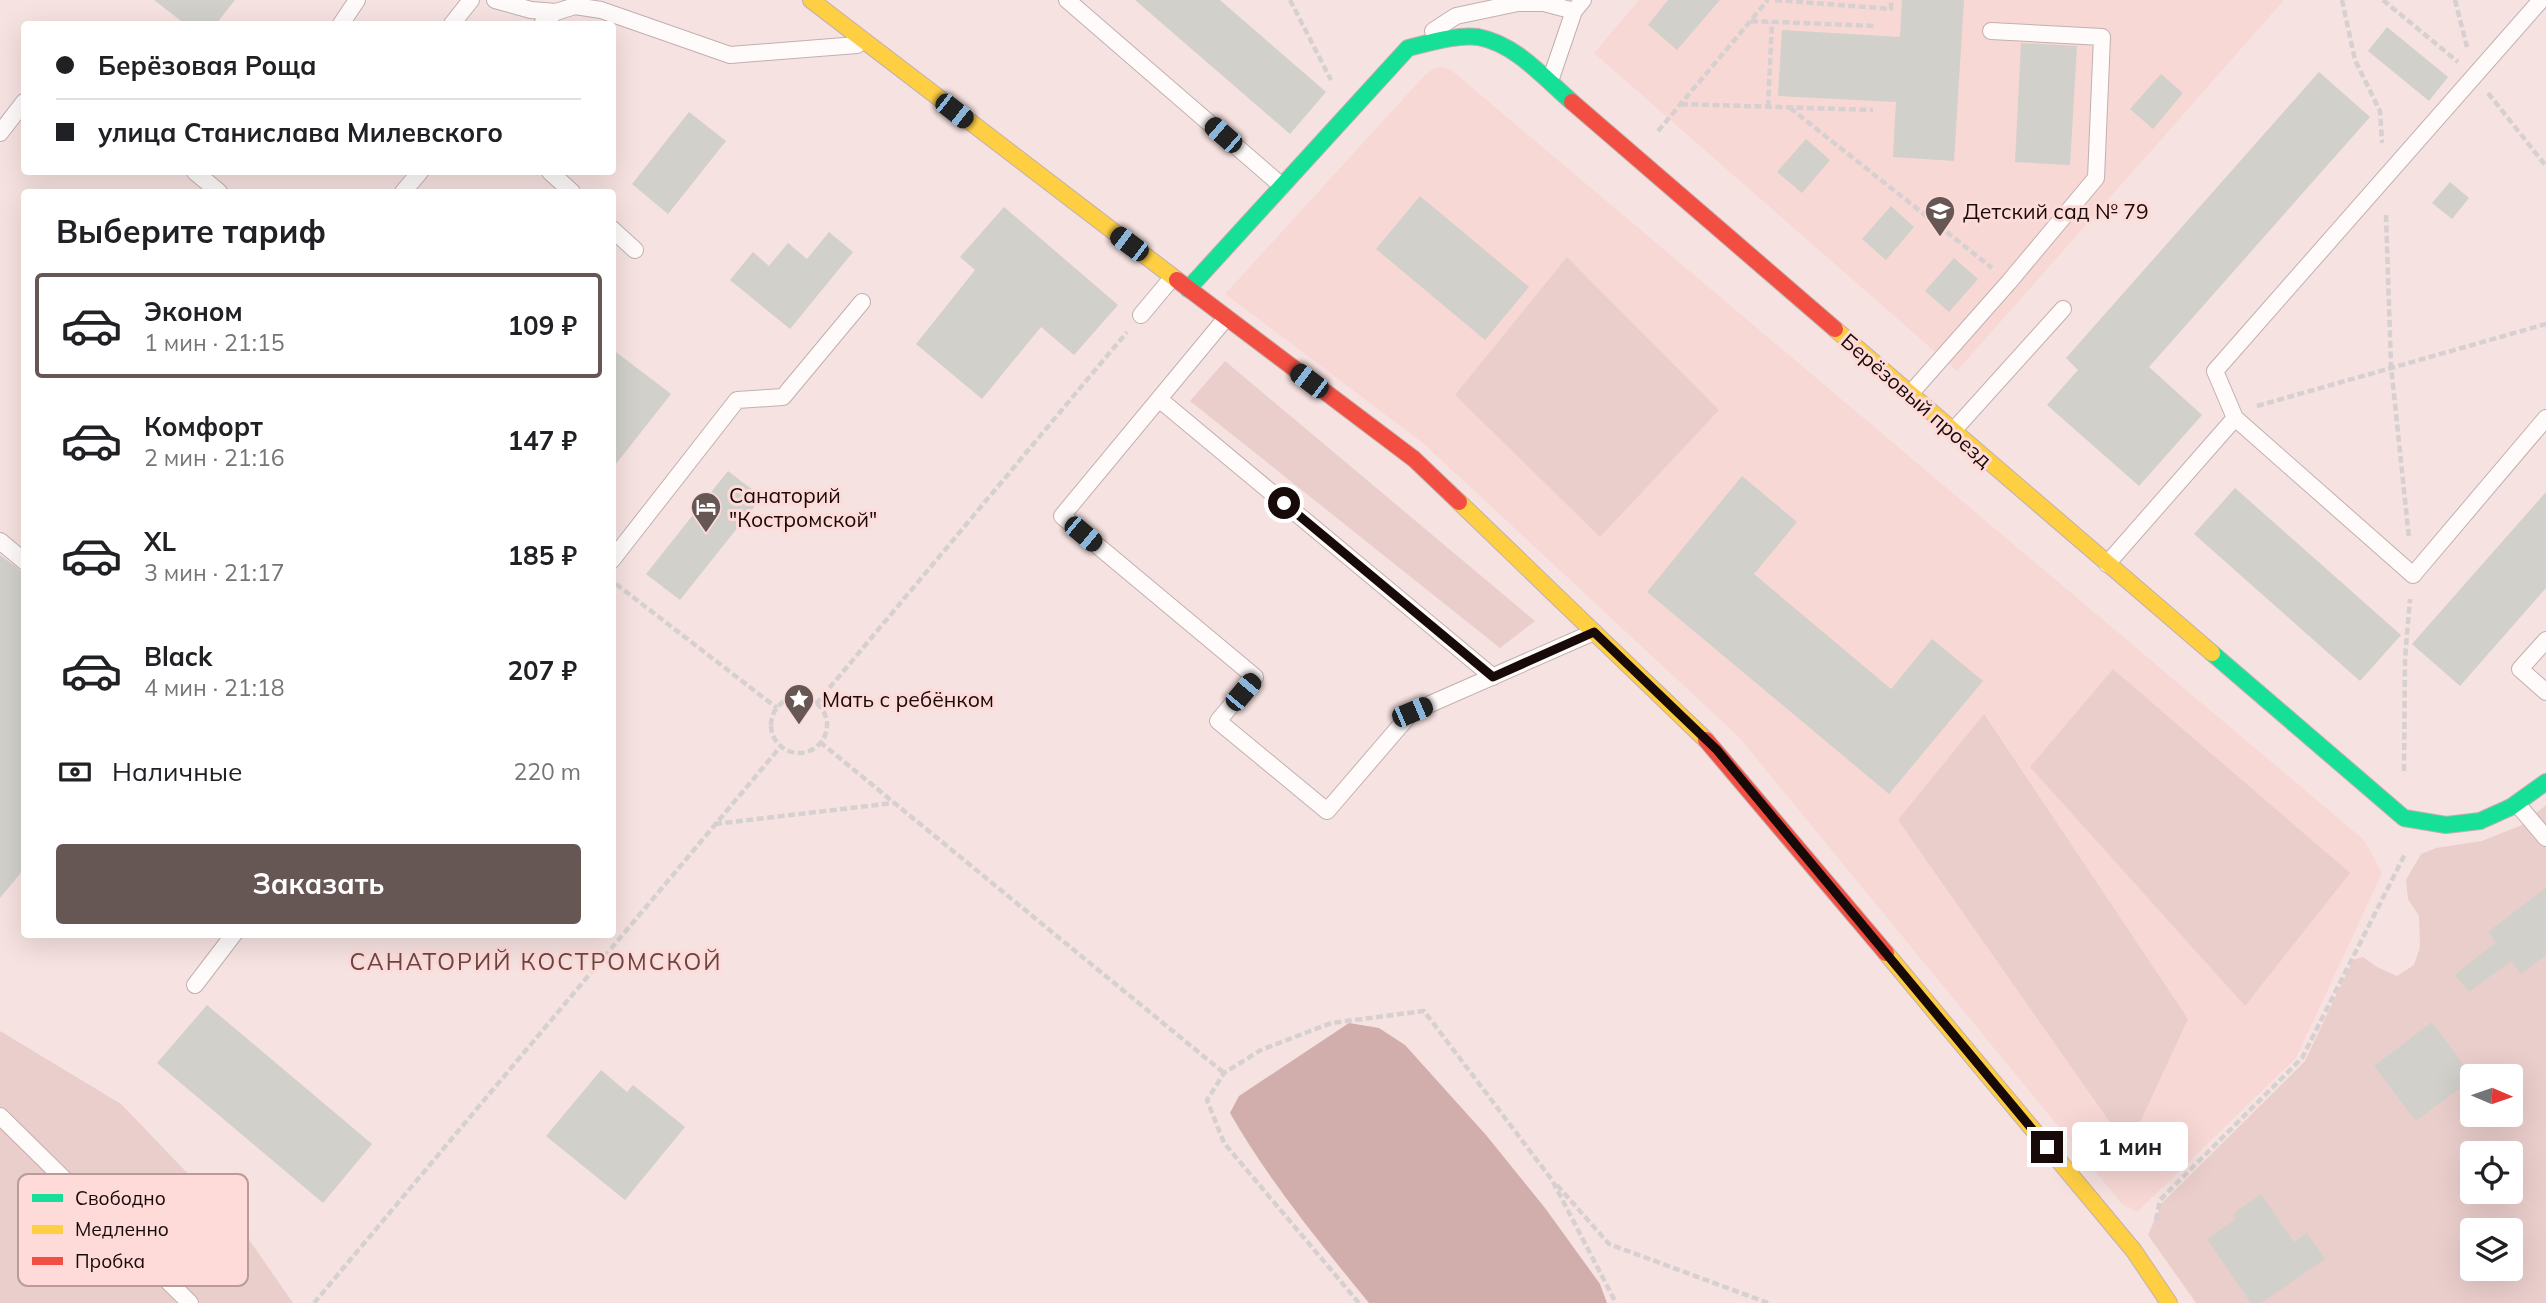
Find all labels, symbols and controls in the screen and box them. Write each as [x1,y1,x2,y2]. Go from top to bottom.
text: Берёзовая Роща [98,49,317,82]
car [931,90,978,132]
car [1201,113,1246,157]
text: улица Станислава Милевского [98,116,503,149]
school or university icon: Детский сад № 79 [1923,194,1957,238]
place label: Детский сад № 79 [1963,198,2149,224]
text: Выберите тариф [56,211,326,251]
car [1106,223,1153,265]
icon: car [60,294,123,357]
text: Эконом [144,295,243,328]
text: 109 ₽ [507,309,577,342]
street label: Берёзовый проезд [1836,327,1998,473]
text: 1 мин · 21:15 [144,328,284,357]
car [1286,360,1333,402]
icon: car [60,409,123,472]
text: Комфорт [144,410,263,443]
text: 147 ₽ [507,424,577,457]
text: 2 мин · 21:16 [144,443,284,472]
place label: Санаторий "Костромской" [729,482,877,532]
route start [1268,487,1300,519]
hotel icon: Санаторий "Костромской" [689,490,723,534]
car [1061,512,1106,556]
icon: car [60,524,123,587]
text: XL [144,525,176,558]
text: 185 ₽ [507,539,577,572]
text: 3 мин · 21:17 [144,558,284,587]
icon: car [60,639,123,702]
text: Black [144,640,212,673]
text: 207 ₽ [507,654,577,687]
car [1222,669,1265,715]
text: 4 мин · 21:18 [144,673,284,702]
place icon: Мать с ребёнком [782,682,816,726]
place label: Мать с ребёнком [822,686,994,712]
car [1389,694,1436,730]
icon: cash [56,753,94,791]
text: Наличные [112,755,242,788]
text: 220 m [513,757,581,786]
button: Заказать [56,844,581,924]
district label: САНАТОРИЙ КОСТРОМСКОЙ [350,947,722,976]
north arrow [2460,1064,2524,1127]
map controls [2460,1064,2523,1281]
callout: 1 мин [2072,1122,2187,1172]
route end [2031,1131,2063,1163]
text: 1 мин [2098,1132,2162,1161]
button: locate [2460,1141,2523,1204]
legend [18,1174,248,1286]
text: Свободно [75,1186,166,1210]
text: Медленно [75,1217,169,1241]
button: layers [2460,1218,2523,1281]
text: Пробка [75,1249,145,1273]

